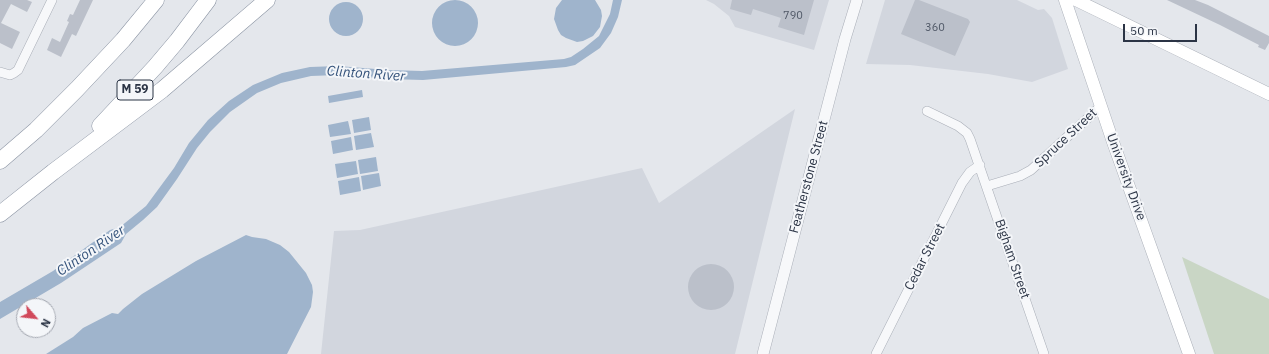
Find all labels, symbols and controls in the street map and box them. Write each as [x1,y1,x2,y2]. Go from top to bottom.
house number: 790 [783,9,803,23]
scale bar [1125,16,1199,42]
house number: 360 [925,21,945,35]
text: 50 m [1130,23,1158,38]
water label: Clinton River [326,63,406,85]
road number: M 59 [117,80,153,100]
street label: Spruce Street [1032,105,1100,171]
street label: Featherstone Street [786,119,832,235]
street label: University Drive [1103,131,1149,223]
street label: Bigham Street [991,217,1033,301]
street label: Cedar Street [901,221,949,293]
water label: Clinton River [54,222,128,280]
north arrow [16,298,56,338]
text: N [38,316,54,330]

